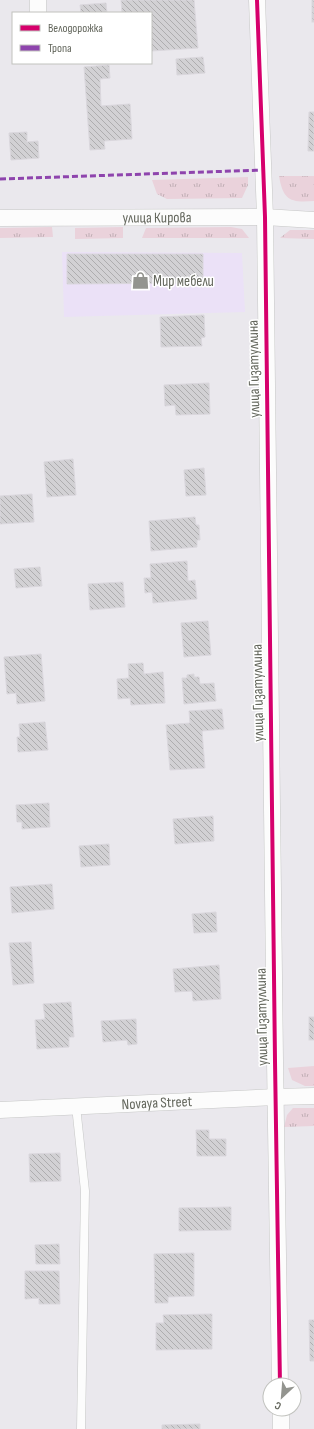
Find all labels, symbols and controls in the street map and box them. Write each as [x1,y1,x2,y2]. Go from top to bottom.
legend [12,12,152,64]
text: Велодорожка [48,21,103,36]
text: Тропа [48,41,72,56]
street label: улица Кирова [122,208,192,227]
shop icon: Мир мебели [130,271,150,291]
place label: Мир мебели [153,272,214,291]
street label: улица Гизатуллина [244,320,264,418]
street label: улица Гизатуллина [248,644,268,742]
street label: улица Гизатуллина [252,968,272,1066]
street label: Novaya Street [121,1091,193,1114]
north arrow [262,1377,302,1417]
text: С [272,1398,283,1413]

